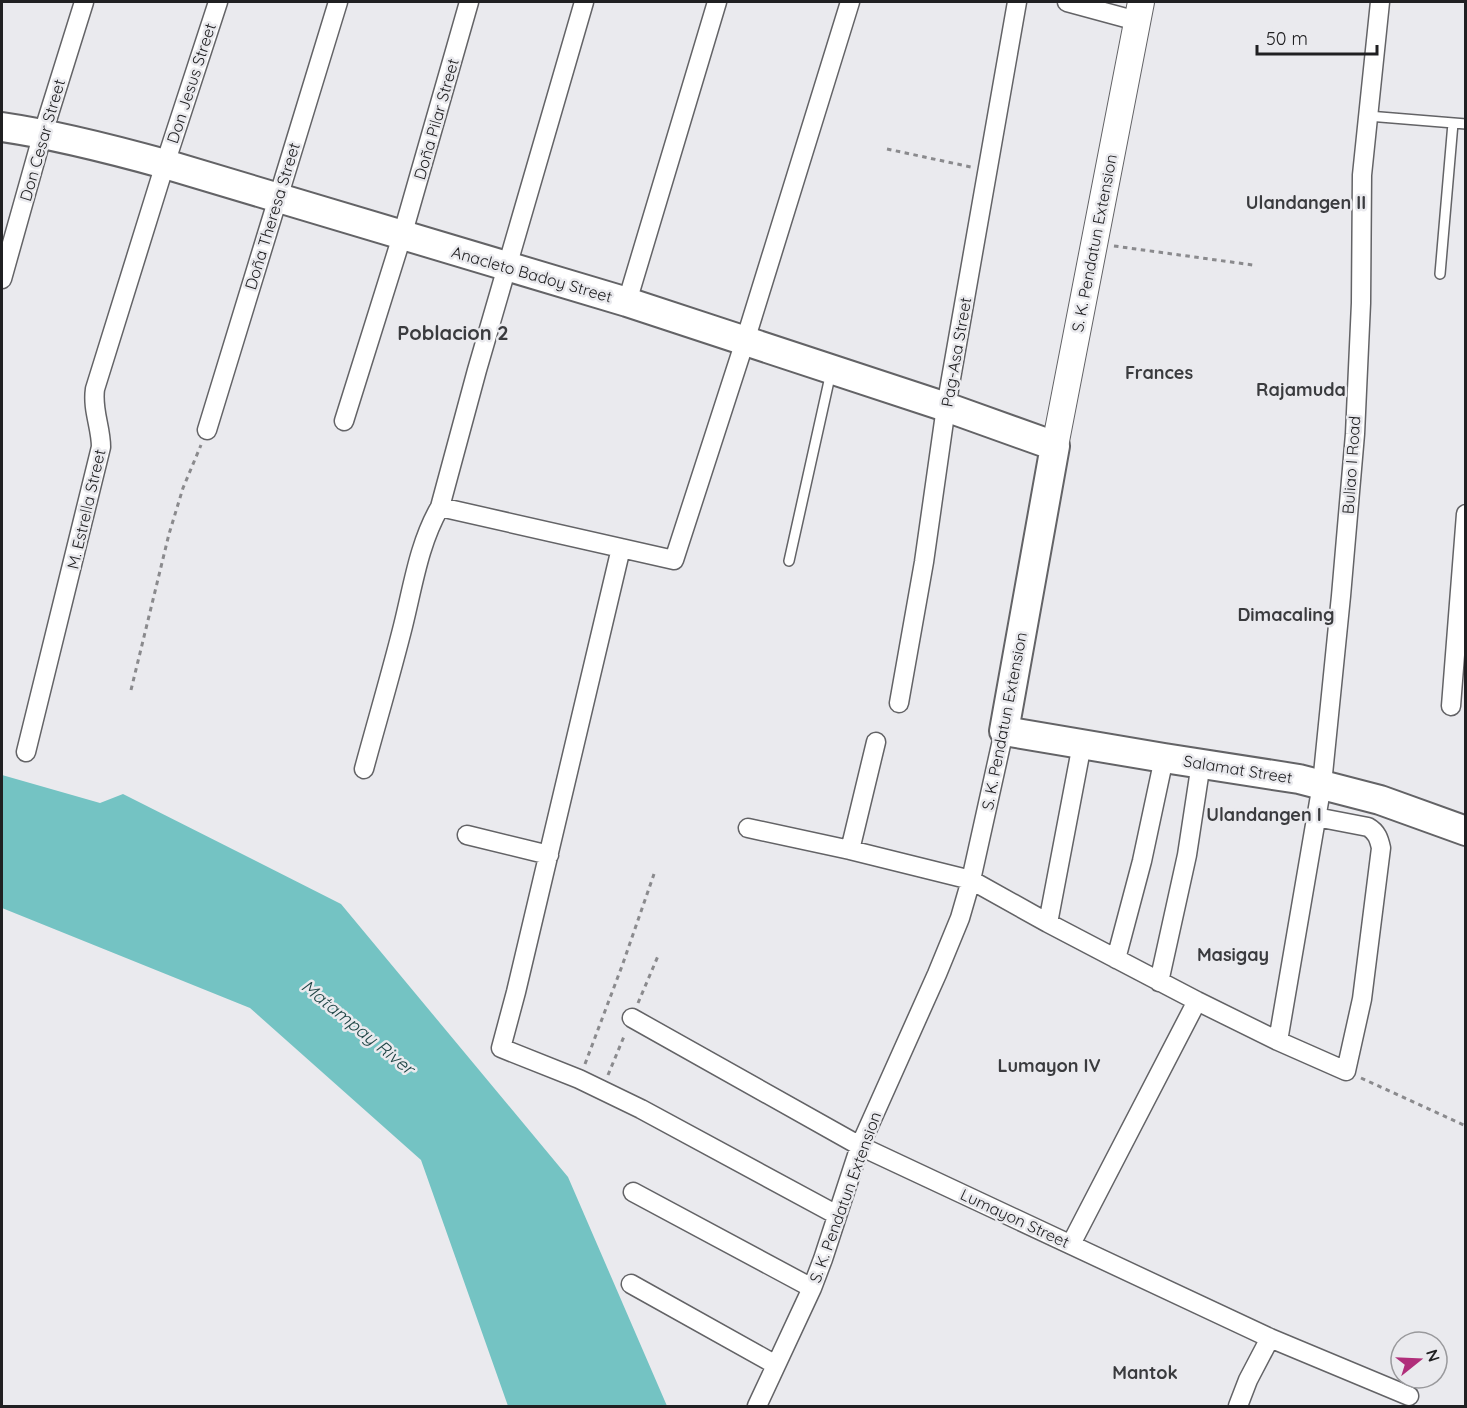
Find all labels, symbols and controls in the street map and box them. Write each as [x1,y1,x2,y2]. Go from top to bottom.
scale bar [1257,18,1377,56]
street label: Don Jesus Street [162,20,220,146]
text: 50 m [1266,27,1308,50]
street label: Doña Pilar Street [409,56,463,182]
street label: Don Cesar Street [15,77,69,203]
street label: Doña Theresa Street [240,140,304,292]
street label: S. K. Pendatun Extension [1067,152,1121,334]
district label: Ulandangen II [1246,191,1366,214]
street label: Anacleto Badoy Street [449,241,615,307]
street label: Pag-Asa Street [937,296,975,408]
district label: Poblacion 2 [397,320,509,345]
district label: Frances [1125,361,1193,384]
district label: Rajamuda [1256,378,1346,401]
street label: Buliao I Road [1338,415,1364,515]
street label: M. Estrella Street [62,447,110,571]
district label: Dimacaling [1237,603,1335,626]
street label: S. K. Pendatun Extension [977,630,1031,812]
street label: Salamat Street [1182,751,1294,787]
district label: Ulandangen I [1206,803,1322,826]
district label: Masigay [1197,943,1269,966]
water label: Matampay River [297,974,421,1081]
district label: Lumayon IV [997,1054,1101,1077]
street label: S. K. Pendatun Extension [805,1109,885,1285]
street label: Lumayon Street [957,1184,1073,1252]
north arrow [1389,1330,1449,1390]
text: N [1422,1347,1445,1364]
district label: Mantok [1112,1361,1178,1384]

